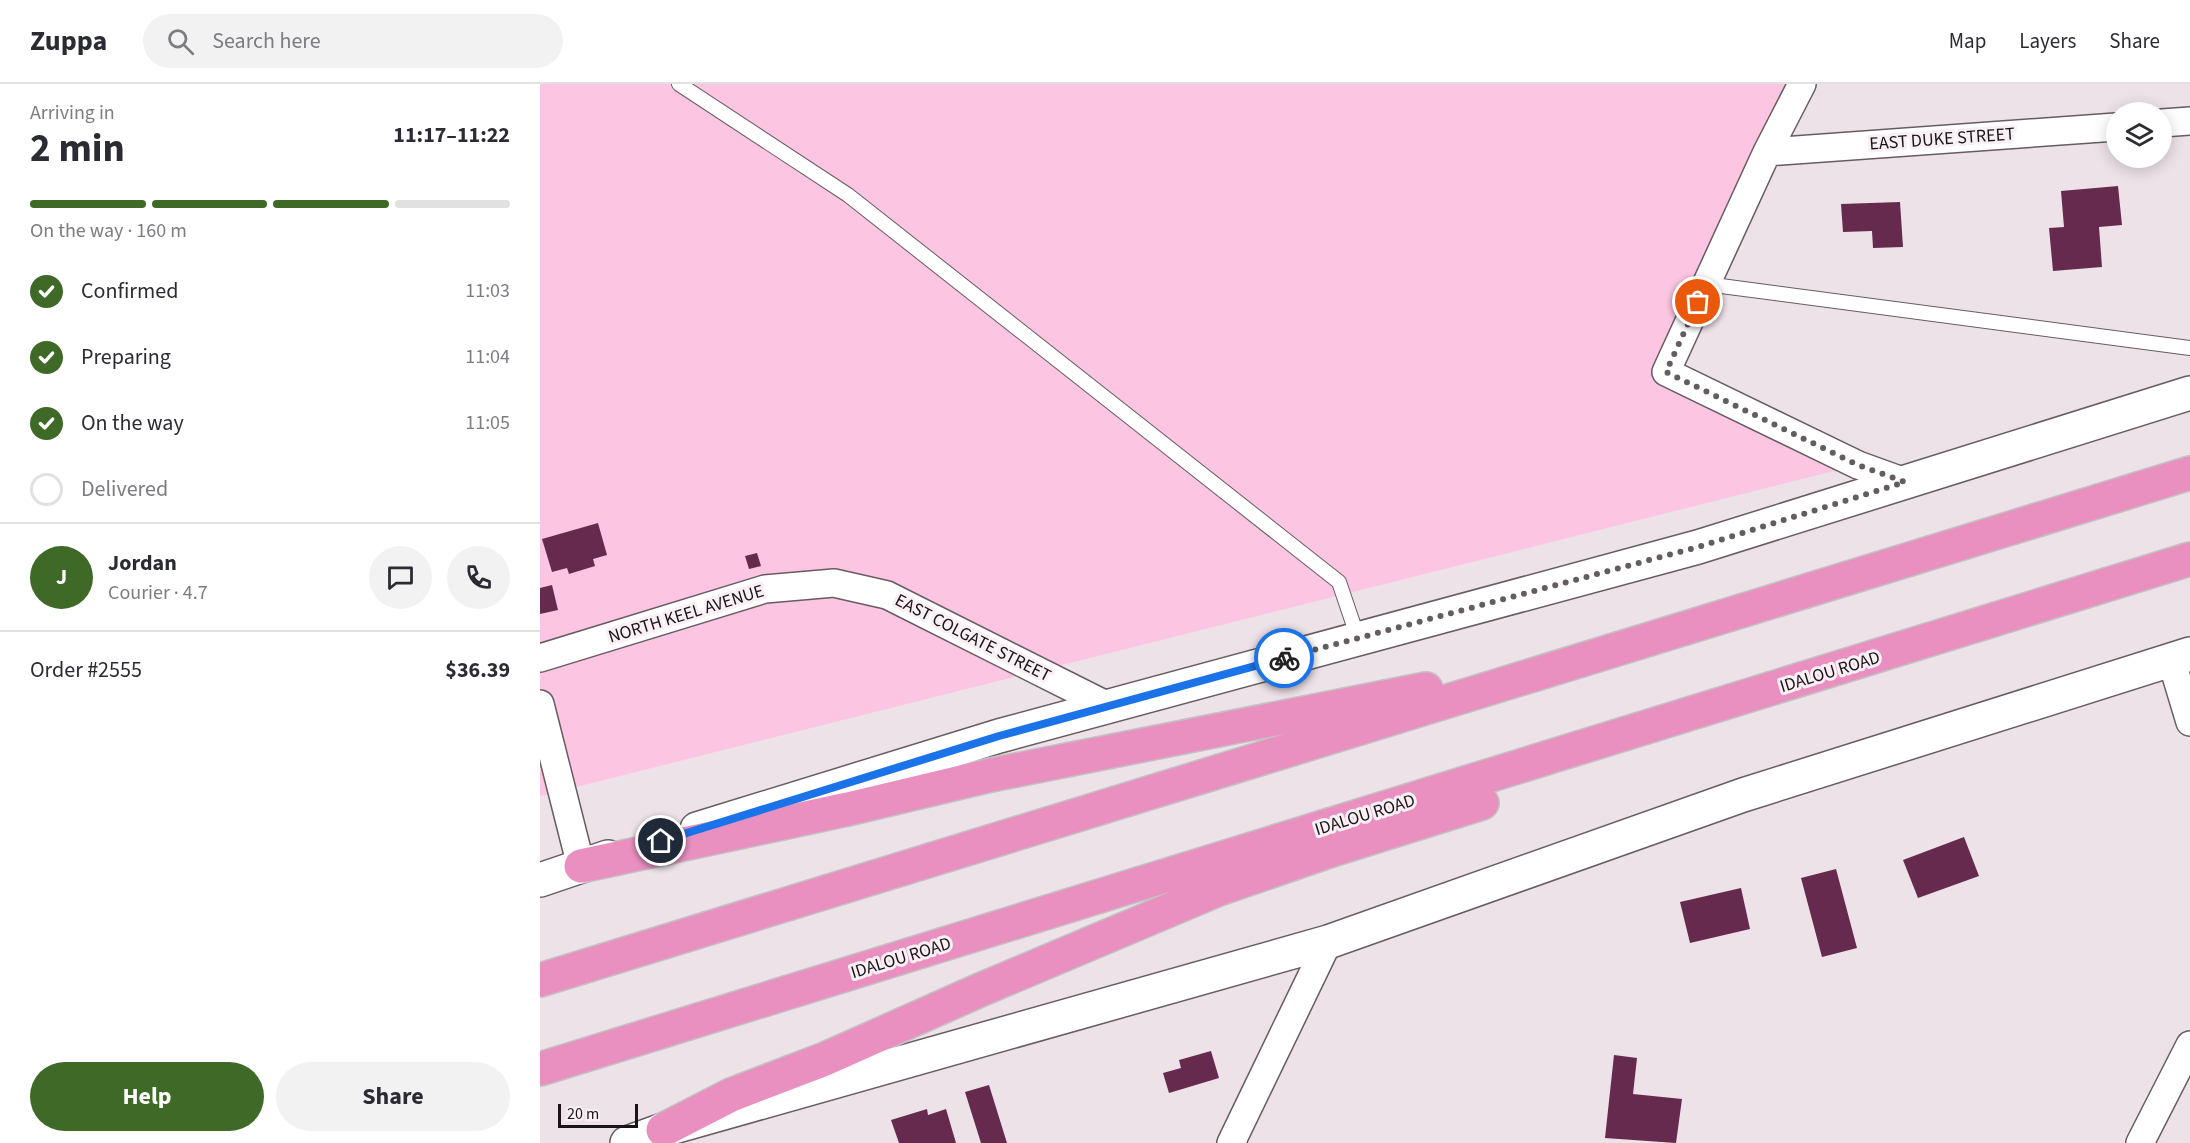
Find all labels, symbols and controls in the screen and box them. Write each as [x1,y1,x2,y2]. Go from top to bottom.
search box [143,14,563,68]
text: Zuppa [30,21,107,61]
icon: search [164,25,197,58]
text: Search here [212,25,321,57]
text: Map [1949,26,1986,56]
text: Layers [2019,26,2076,56]
text: Share [2109,26,2160,56]
text: Arriving in [30,99,115,127]
map controls [2106,102,2172,168]
button: layers [2106,102,2172,168]
text: 11:17–11:22 [393,119,510,151]
text: 2 min [30,121,125,177]
street label: EAST DUKE STREET [1868,121,2016,157]
text: On the way · 160 m [30,217,187,245]
icon: check [30,275,63,308]
text: Confirmed [81,275,178,307]
pin [1672,276,1723,327]
text: 11:03 [465,277,510,305]
icon: bag [1681,285,1714,318]
icon: check [30,341,63,374]
text: Preparing [81,341,171,373]
text: 11:04 [465,343,510,371]
icon: check [30,407,63,440]
text: On the way [81,407,184,439]
text: 11:05 [465,409,510,437]
text: Delivered [81,473,168,505]
button: chat [369,546,432,609]
button: phone [447,546,510,609]
text: Jordan [108,547,177,579]
text: J [56,561,67,593]
street label: NORTH KEEL AVENUE [605,578,767,650]
text: Courier · 4.7 [108,579,208,607]
street label: EAST COLGATE STREET [891,588,1056,688]
courier [1254,628,1314,688]
icon: bike [1268,642,1301,675]
street label: IDALOU ROAD [1777,645,1883,699]
text: Order #2555 [30,654,142,686]
text: $36.39 [445,654,510,686]
street label: IDALOU ROAD [1312,788,1418,842]
pin [635,815,686,866]
icon: home [644,824,677,857]
street label: IDALOU ROAD [848,931,954,985]
button: Help [30,1062,264,1131]
button: Share [276,1062,510,1131]
scale bar [558,1101,638,1128]
text: 20 m [567,1103,599,1125]

